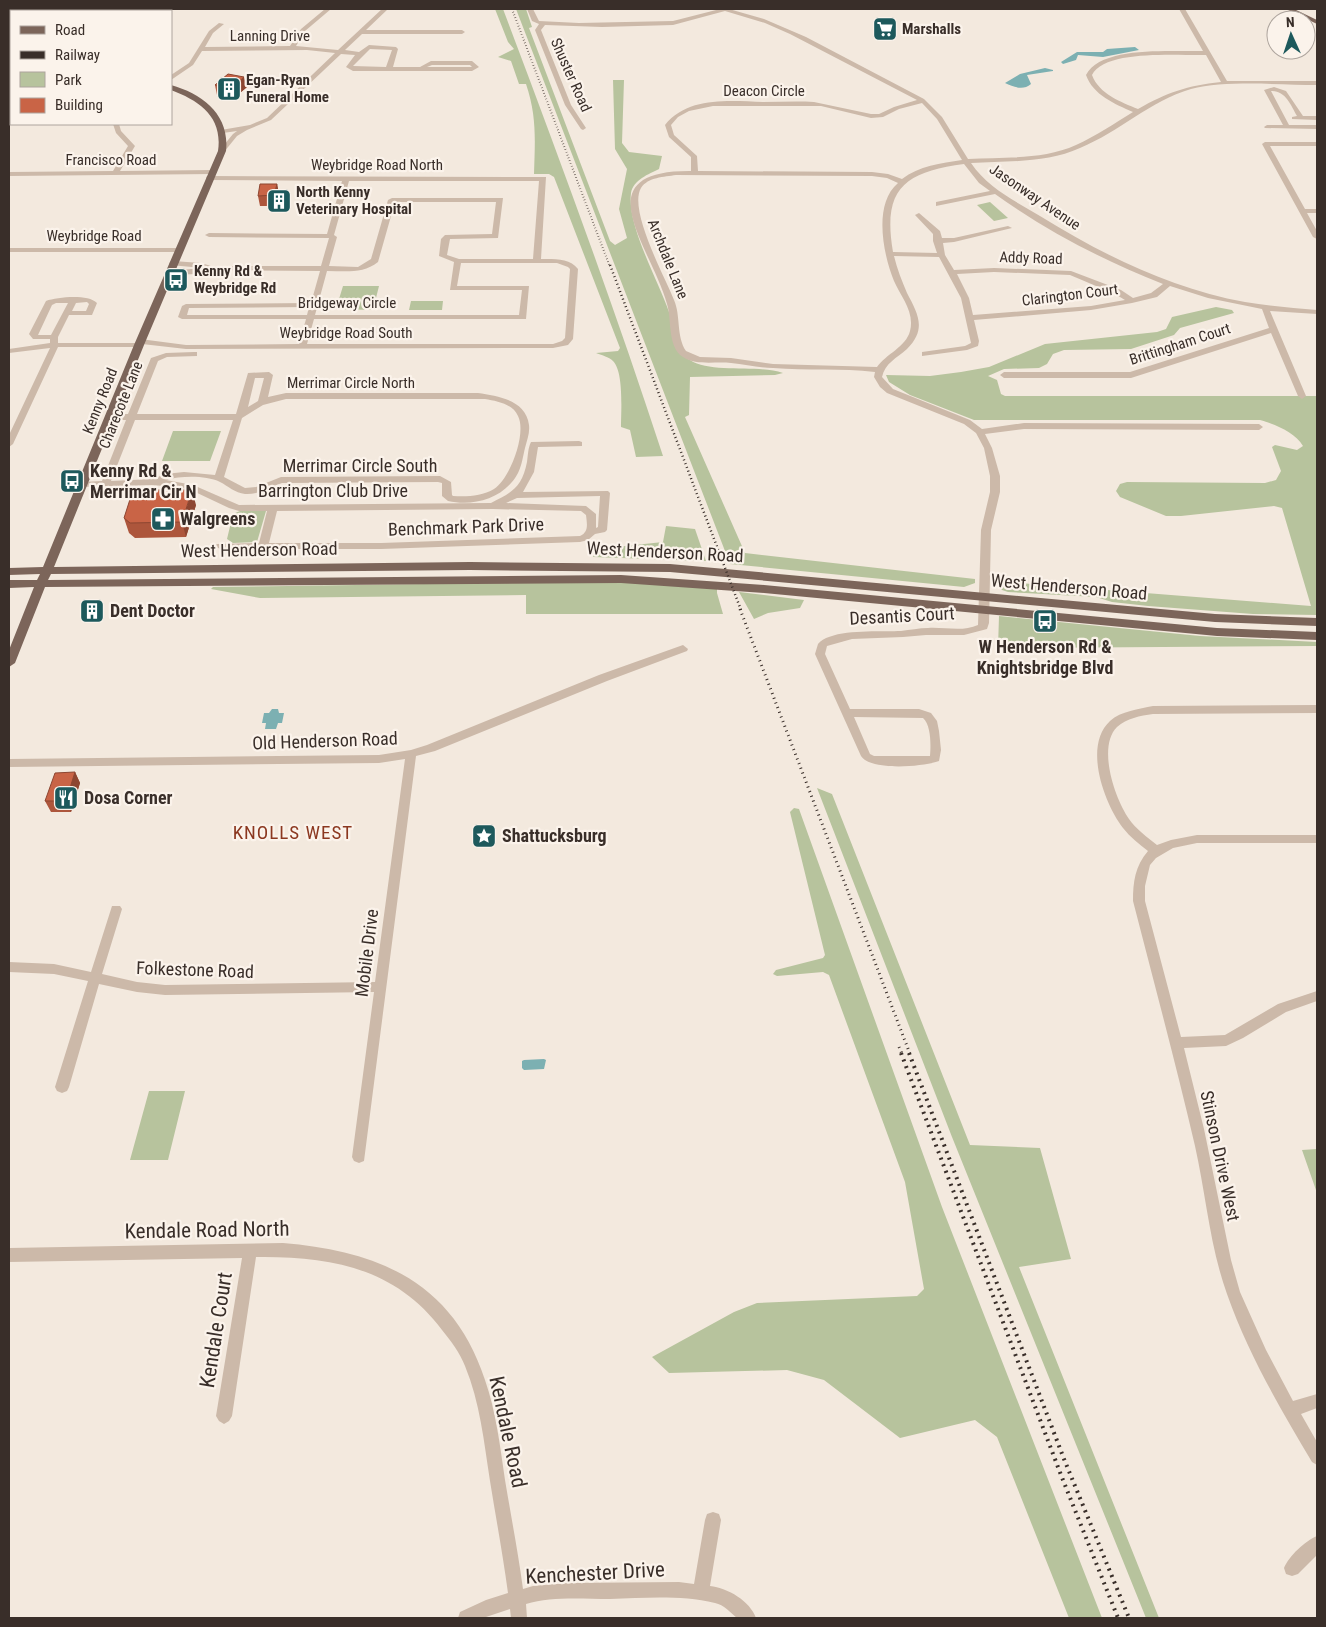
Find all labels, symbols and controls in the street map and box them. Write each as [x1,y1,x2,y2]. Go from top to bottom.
legend [10,10,172,125]
north arrow [1266,10,1316,60]
text: N [1286,14,1295,30]
supermarket icon: Marshalls [872,16,898,42]
place label: Marshalls [902,20,961,38]
text: Road [55,21,85,39]
street label: Lanning Drive [230,27,310,45]
street label: Shuster Road [547,35,595,115]
text: Railway [55,46,100,64]
text: Park [55,71,82,89]
place label: Egan-Ryan Funeral Home [246,71,329,106]
building icon: Egan-Ryan Funeral Home [216,76,242,102]
street label: Deacon Circle [723,82,805,100]
text: Building [55,96,103,114]
street label: Francisco Road [66,151,156,169]
street label: Weybridge Road North [311,156,443,174]
street label: Jasonway Avenue [986,160,1084,234]
place label: North Kenny Veterinary Hospital [296,183,412,218]
building icon: North Kenny Veterinary Hospital [266,188,292,214]
street label: Archdale Lane [644,216,692,302]
street label: Weybridge Road [46,227,142,245]
street label: Addy Road [999,248,1063,268]
place label: Kenny Rd & Weybridge Rd [194,262,276,297]
bus stop icon: Kenny Rd & Weybridge Rd [163,267,189,293]
street label: Clarington Court [1021,280,1119,310]
street label: Bridgeway Circle [298,294,396,312]
street label: Brittingham Court [1127,319,1233,369]
street label: Weybridge Road South [280,324,412,342]
street label: Charecote Lane [95,359,147,451]
street label: Kenny Road [79,365,121,437]
street label: Merrimar Circle North [287,374,415,392]
street label: Merrimar Circle South [283,455,437,476]
place label: Kenny Rd & Merrimar Cir N [90,460,197,502]
bus stop icon: Kenny Rd & Merrimar Cir N [59,468,85,494]
street label: Barrington Club Drive [258,480,408,501]
pharmacy icon: Walgreens [150,506,176,532]
place label: Walgreens [180,508,255,529]
street label: Benchmark Park Drive [388,513,544,540]
street label: West Henderson Road [586,537,744,566]
street label: West Henderson Road [180,538,338,561]
street label: West Henderson Road [990,569,1148,604]
building icon: Dent Doctor [79,598,105,624]
place label: Dent Doctor [110,600,195,621]
street label: Desantis Court [849,602,955,629]
bus stop icon: W Henderson Rd & Knightsbridge Blvd [1032,608,1058,634]
place label: W Henderson Rd & Knightsbridge Blvd [977,636,1113,678]
street label: Old Henderson Road [252,727,398,754]
restaurant icon: Dosa Corner [53,785,79,811]
place label: Dosa Corner [84,787,173,808]
district label: KNOLLS WEST [233,821,353,844]
place icon: Shattucksburg [471,823,497,849]
place label: Shattucksburg [502,825,607,846]
street label: Mobile Drive [351,908,382,998]
street label: Folkestone Road [136,957,254,982]
street label: Stinson Drive West [1196,1089,1245,1223]
street label: Kendale Road North [124,1217,290,1243]
street label: Kendale Court [195,1270,237,1390]
street label: Kendale Road [484,1374,532,1490]
street label: Kenchester Drive [525,1557,666,1589]

